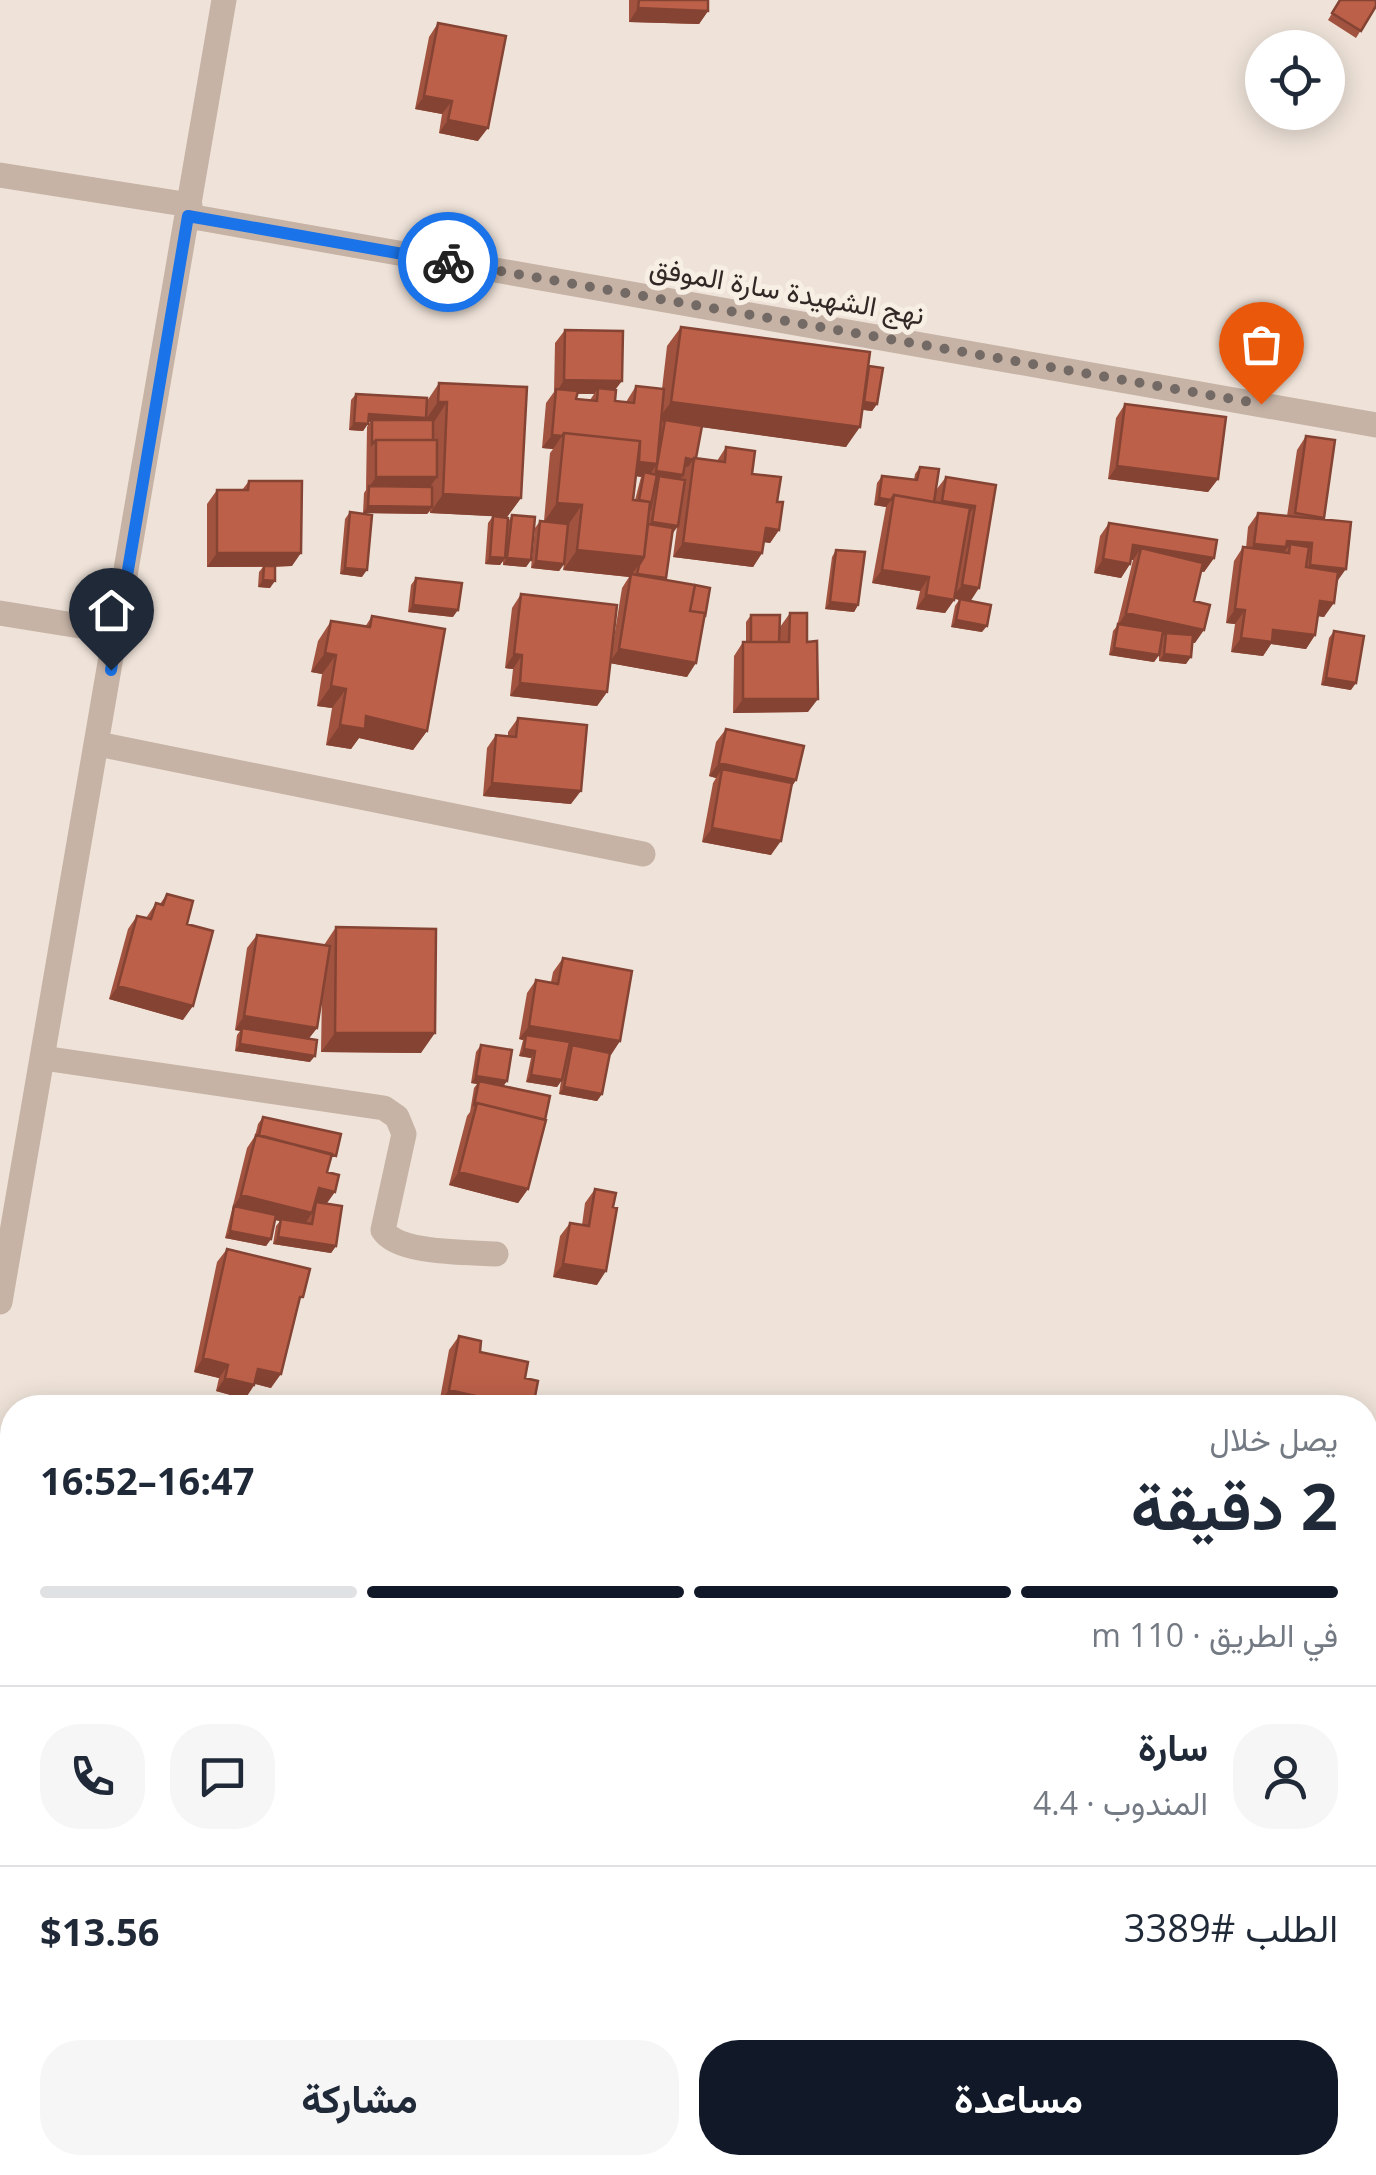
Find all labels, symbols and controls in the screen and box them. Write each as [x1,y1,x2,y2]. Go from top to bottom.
map controls [1245,30,1345,130]
button: locate [1245,30,1345,130]
courier [398,212,498,312]
icon: bike [421,235,476,290]
street label: نهج الشهيدة سارة الموفق [647,247,927,335]
pin [1219,302,1304,405]
icon: bag [1234,317,1289,372]
pin [69,568,154,671]
icon: home [84,583,139,638]
text: يصل خلال [1210,1417,1338,1460]
text: 16:47–16:52 [40,1454,255,1506]
text: 2 دقيقة [1131,1461,1338,1549]
text: في الطريق · 110 m [1091,1613,1338,1656]
text: سارة [1138,1720,1208,1772]
button: phone [40,1724,145,1829]
button: chat [170,1724,275,1829]
button: person [1233,1724,1338,1829]
text: المندوب · 4.4 [1033,1781,1208,1824]
text: الطلب #3389 [1124,1901,1338,1953]
text: $13.56 [40,1905,159,1957]
button: مشاركة [40,2040,679,2155]
button: مساعدة [699,2040,1338,2155]

